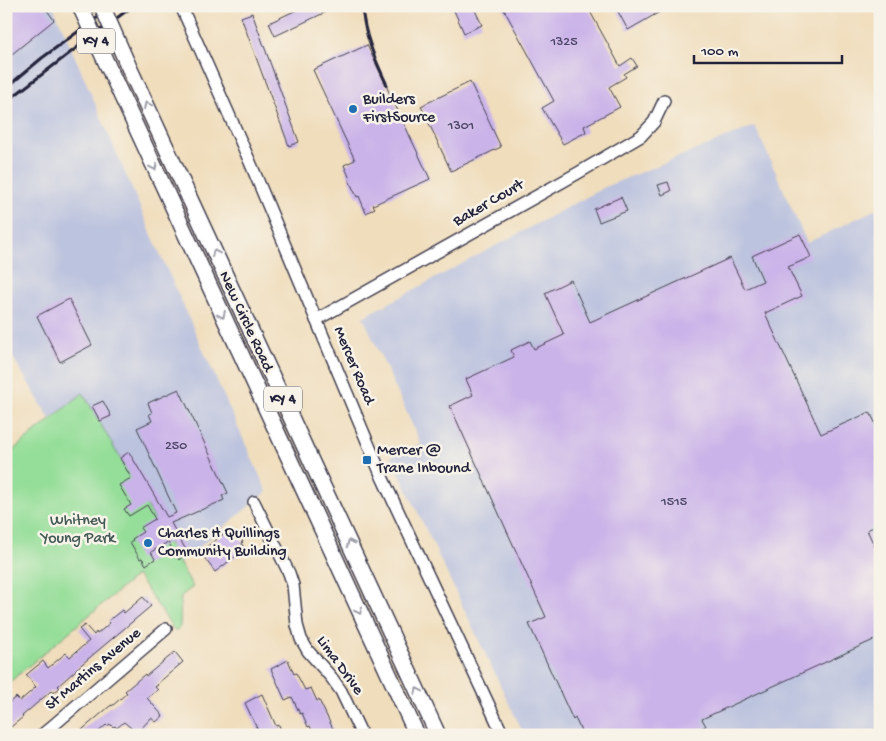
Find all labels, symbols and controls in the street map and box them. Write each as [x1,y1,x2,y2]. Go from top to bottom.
road number: KY 4 [77,28,115,54]
scale bar [694,32,841,64]
house number: 1325 [549,34,578,51]
text: 100 m [700,43,739,61]
place label: Builders FirstSource [362,91,436,128]
one-way arrow [143,101,153,110]
marker: Builders FirstSource [347,103,359,115]
house number: 1301 [447,118,474,135]
one-way arrow [148,162,158,171]
street label: Baker Court [449,175,529,232]
one-way arrow [211,249,222,258]
street label: New Circle Road [213,269,277,377]
one-way arrow [216,310,227,319]
street label: Mercer Road [328,324,379,409]
road number: KY 4 [264,386,302,412]
house number: 250 [165,438,187,455]
place label: Mercer @ Trane Inbound [376,442,472,479]
marker: Mercer @ Trane Inbound [361,454,373,466]
house number: 1515 [660,494,687,511]
park label: Whitney Young Park [39,512,117,549]
place label: Charles H Quillings Community Building [158,525,287,562]
marker: Charles H Quillings Community Building [142,537,154,549]
one-way arrow [345,539,356,548]
one-way arrow [353,605,363,614]
street label: St Martins Avenue [42,624,146,715]
street label: Lima Drive [311,633,367,700]
one-way arrow [414,687,424,696]

